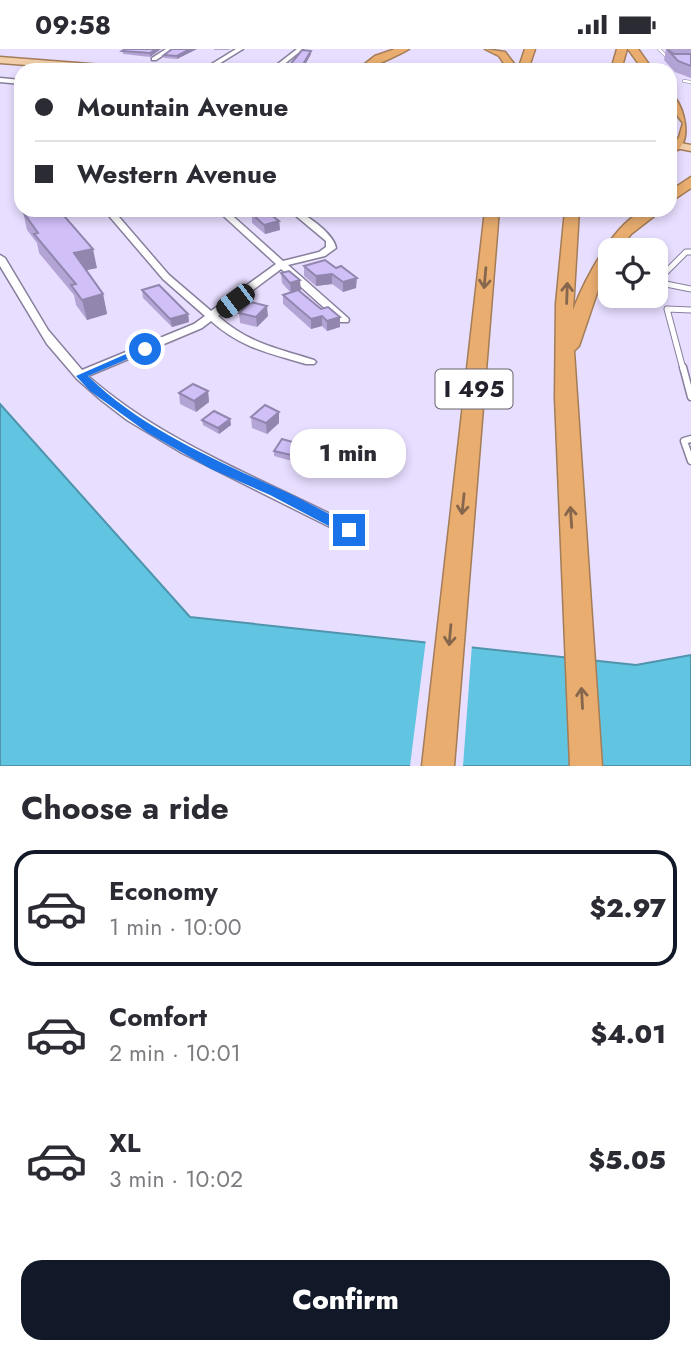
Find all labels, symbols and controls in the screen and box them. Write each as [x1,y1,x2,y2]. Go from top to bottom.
text: 09:58 [35,6,111,44]
text: Mountain Avenue [77,88,288,126]
text: Western Avenue [77,155,277,193]
map controls [598,238,668,308]
button: locate [598,238,668,308]
one-way arrow [478,266,491,289]
car [212,280,259,322]
one-way arrow [560,282,573,305]
route start [129,333,161,365]
road number: I 495 [435,369,512,409]
callout: 1 min [291,428,407,477]
text: 1 min [319,436,377,470]
one-way arrow [456,493,469,515]
one-way arrow [565,506,578,529]
route end [333,514,365,546]
one-way arrow [444,624,457,646]
one-way arrow [576,687,589,710]
text: Choose a ride [21,785,229,831]
text: Economy [109,872,218,910]
icon: car [25,877,88,940]
text: $2.97 [590,889,666,927]
text: 1 min · 10:00 [109,910,242,944]
text: Comfort [109,998,207,1036]
icon: car [25,1003,88,1066]
text: $4.01 [591,1015,666,1053]
text: 2 min · 10:01 [109,1036,241,1070]
text: XL [109,1124,141,1162]
icon: car [25,1129,88,1192]
text: $5.05 [588,1141,666,1179]
text: 3 min · 10:02 [109,1162,243,1196]
button: Confirm [21,1260,670,1340]

